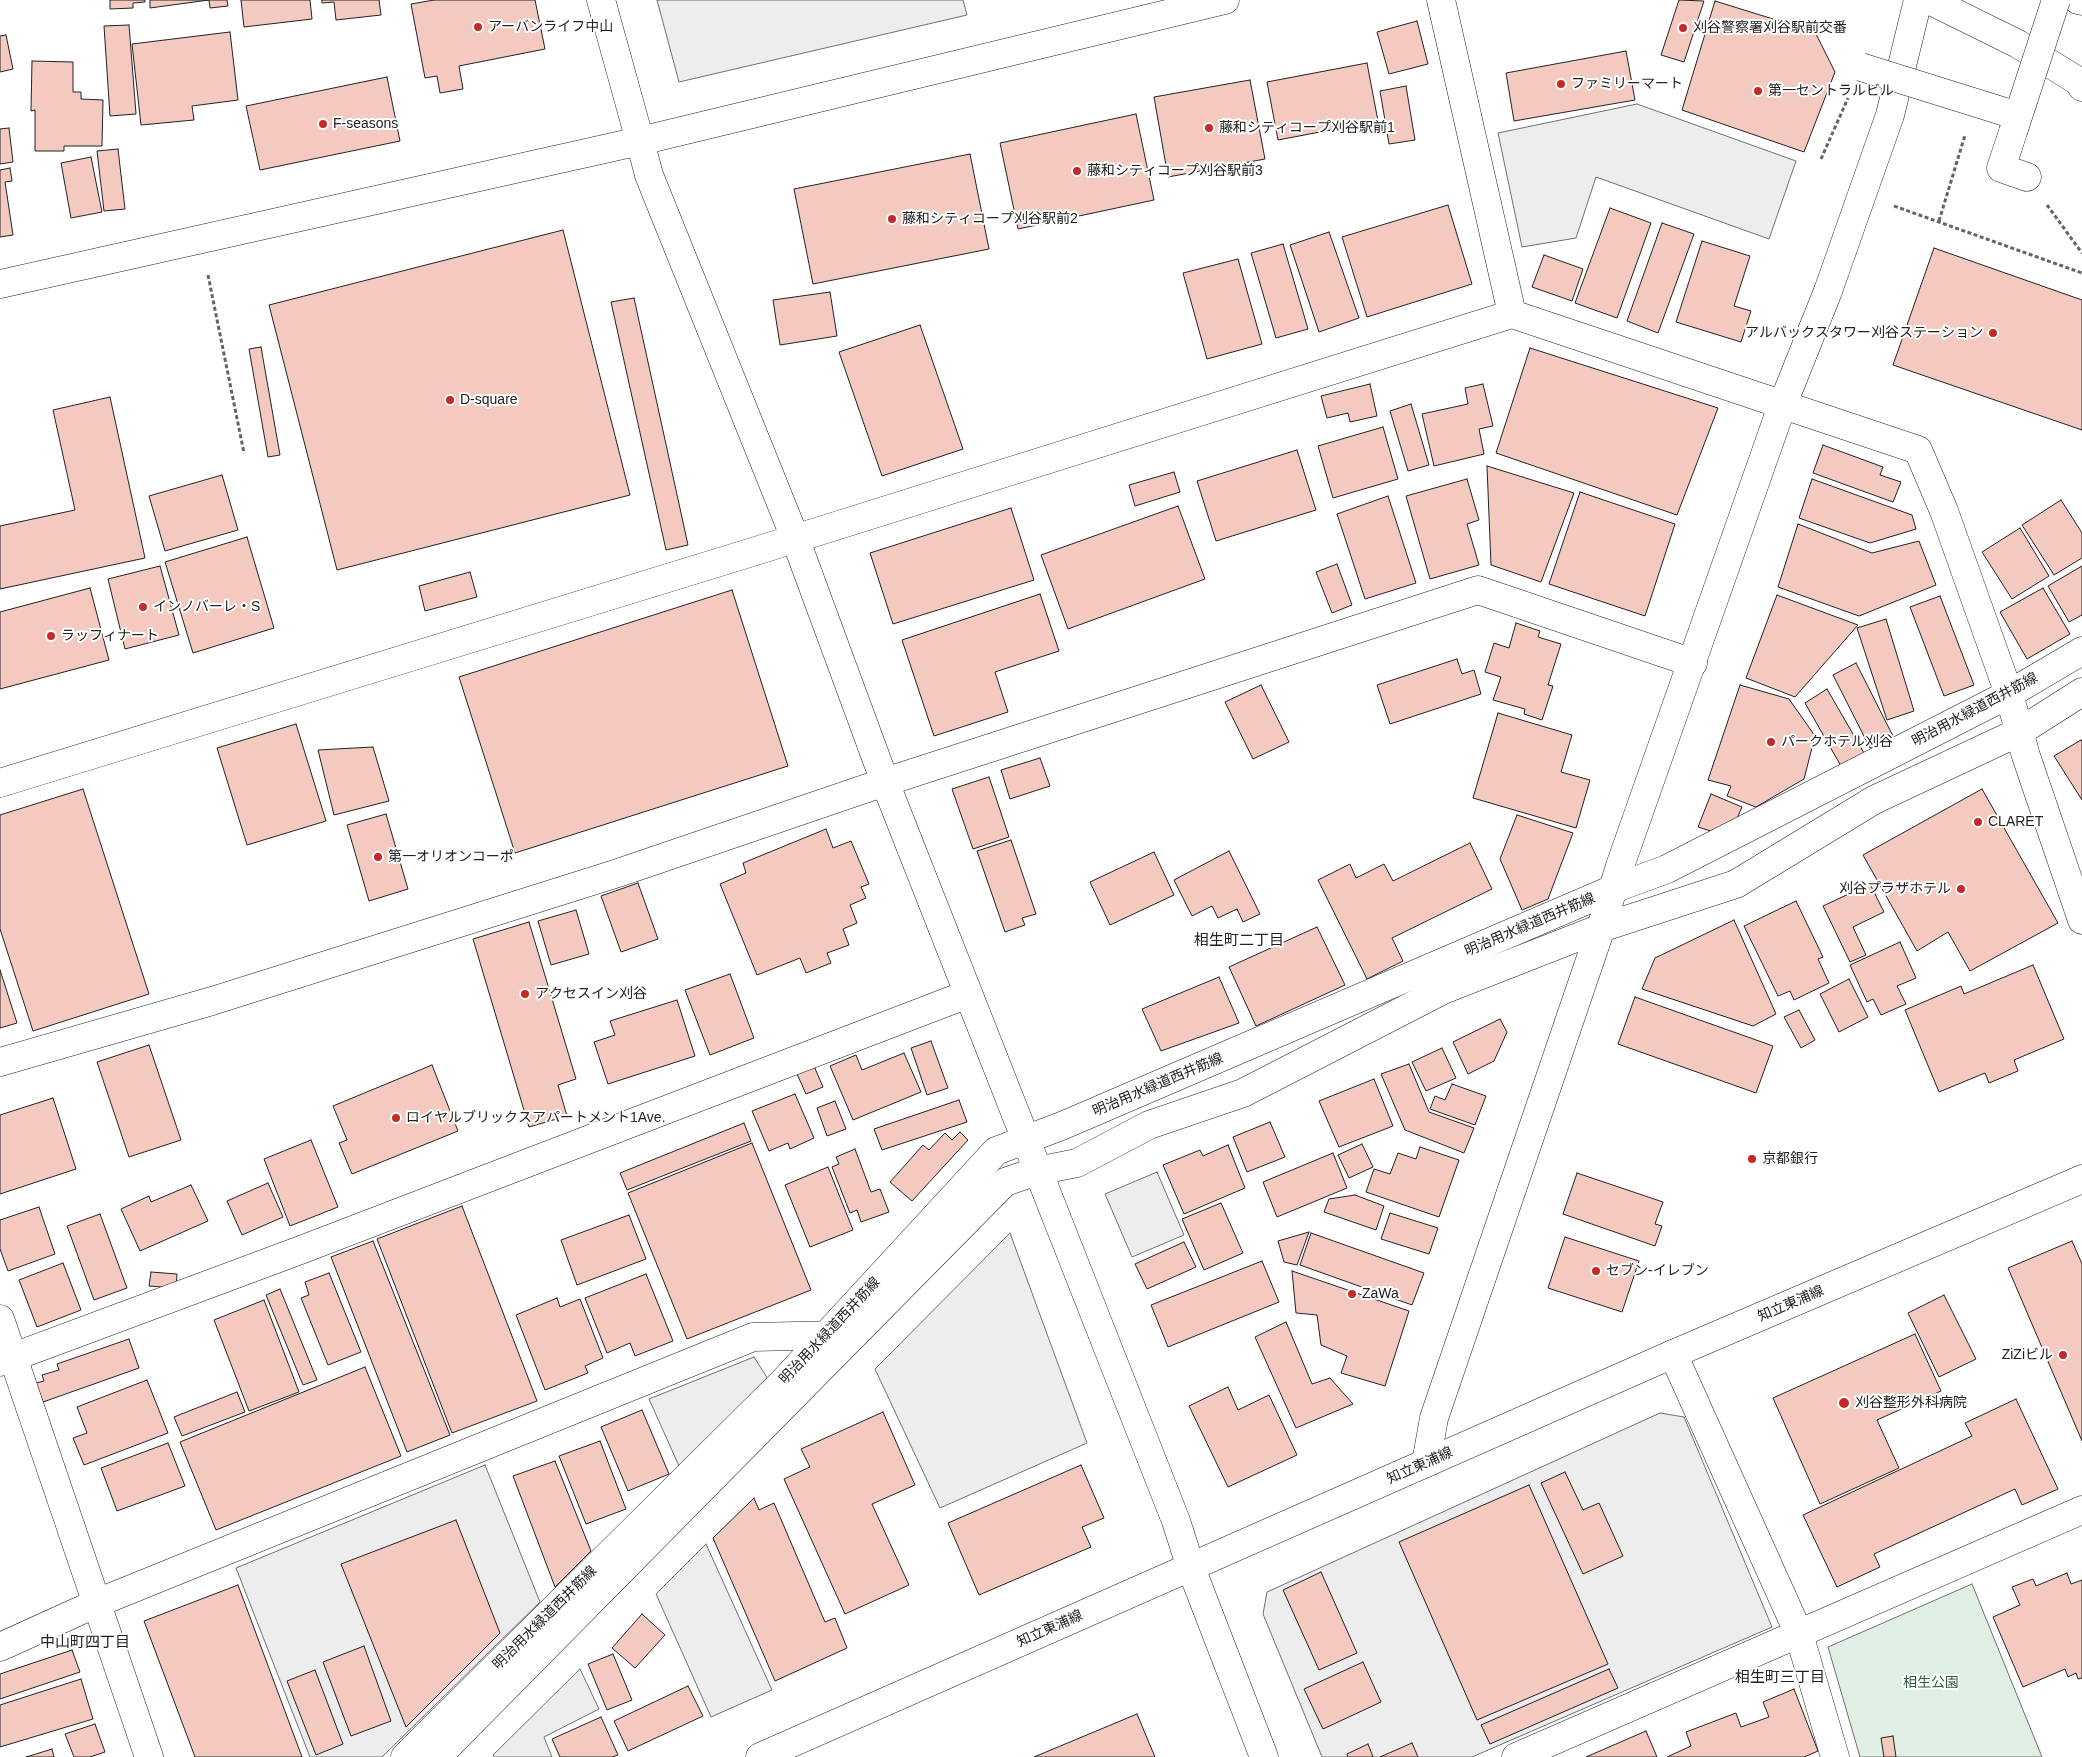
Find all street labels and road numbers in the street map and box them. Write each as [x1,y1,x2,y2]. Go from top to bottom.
street label: 明治用水緑道西井筋線 [1909,670,2041,750]
street label: 明治用水緑道西井筋線 [1462,890,1598,960]
street label: 明治用水緑道西井筋線 [1090,1050,1226,1120]
street label: 明治用水緑道西井筋線 [776,1274,884,1388]
street label: 知立東浦線 [1756,1283,1826,1325]
street label: 知立東浦線 [1385,1444,1455,1488]
street label: 明治用水緑道西井筋線 [490,1563,600,1673]
street label: 知立東浦線 [1015,1607,1085,1651]

